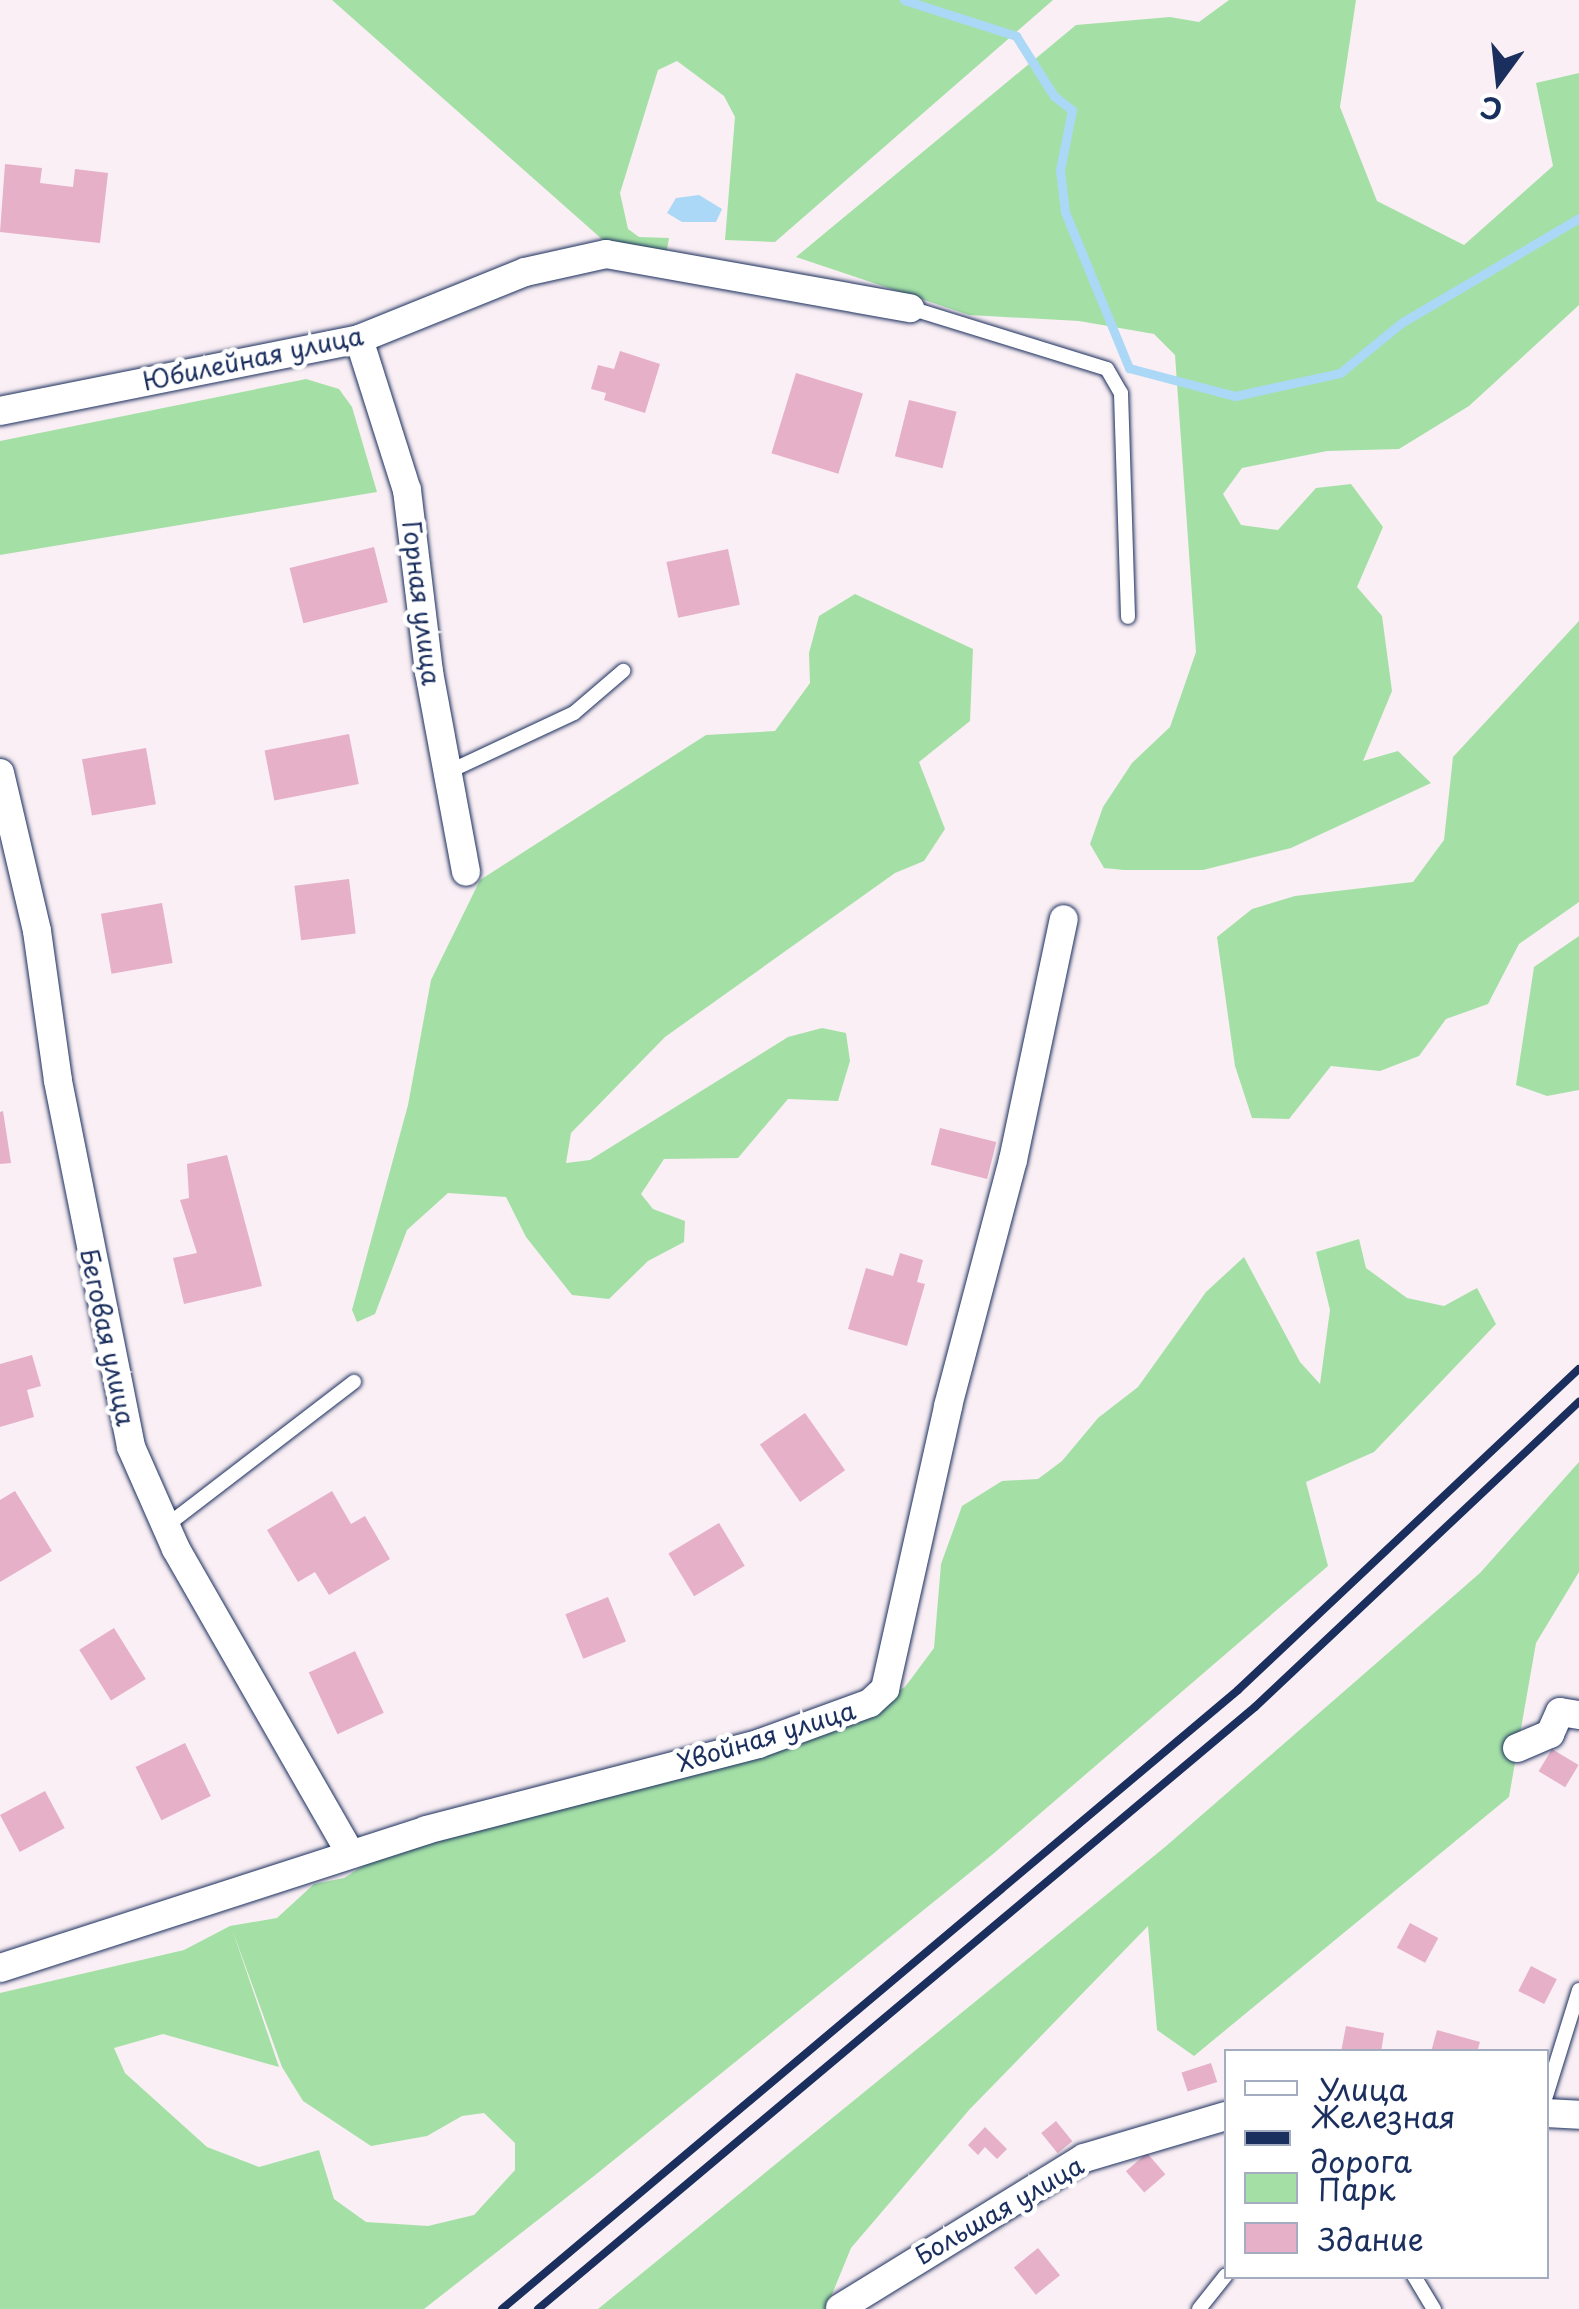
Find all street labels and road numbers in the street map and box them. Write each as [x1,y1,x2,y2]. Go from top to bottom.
street label: Юбилейная улица [140,320,366,396]
street label: Горная улица [397,518,447,688]
street label: Беговая улица [74,1245,142,1429]
street label: Хвойная улица [672,1694,860,1778]
street label: Большая улица [909,2149,1089,2271]

